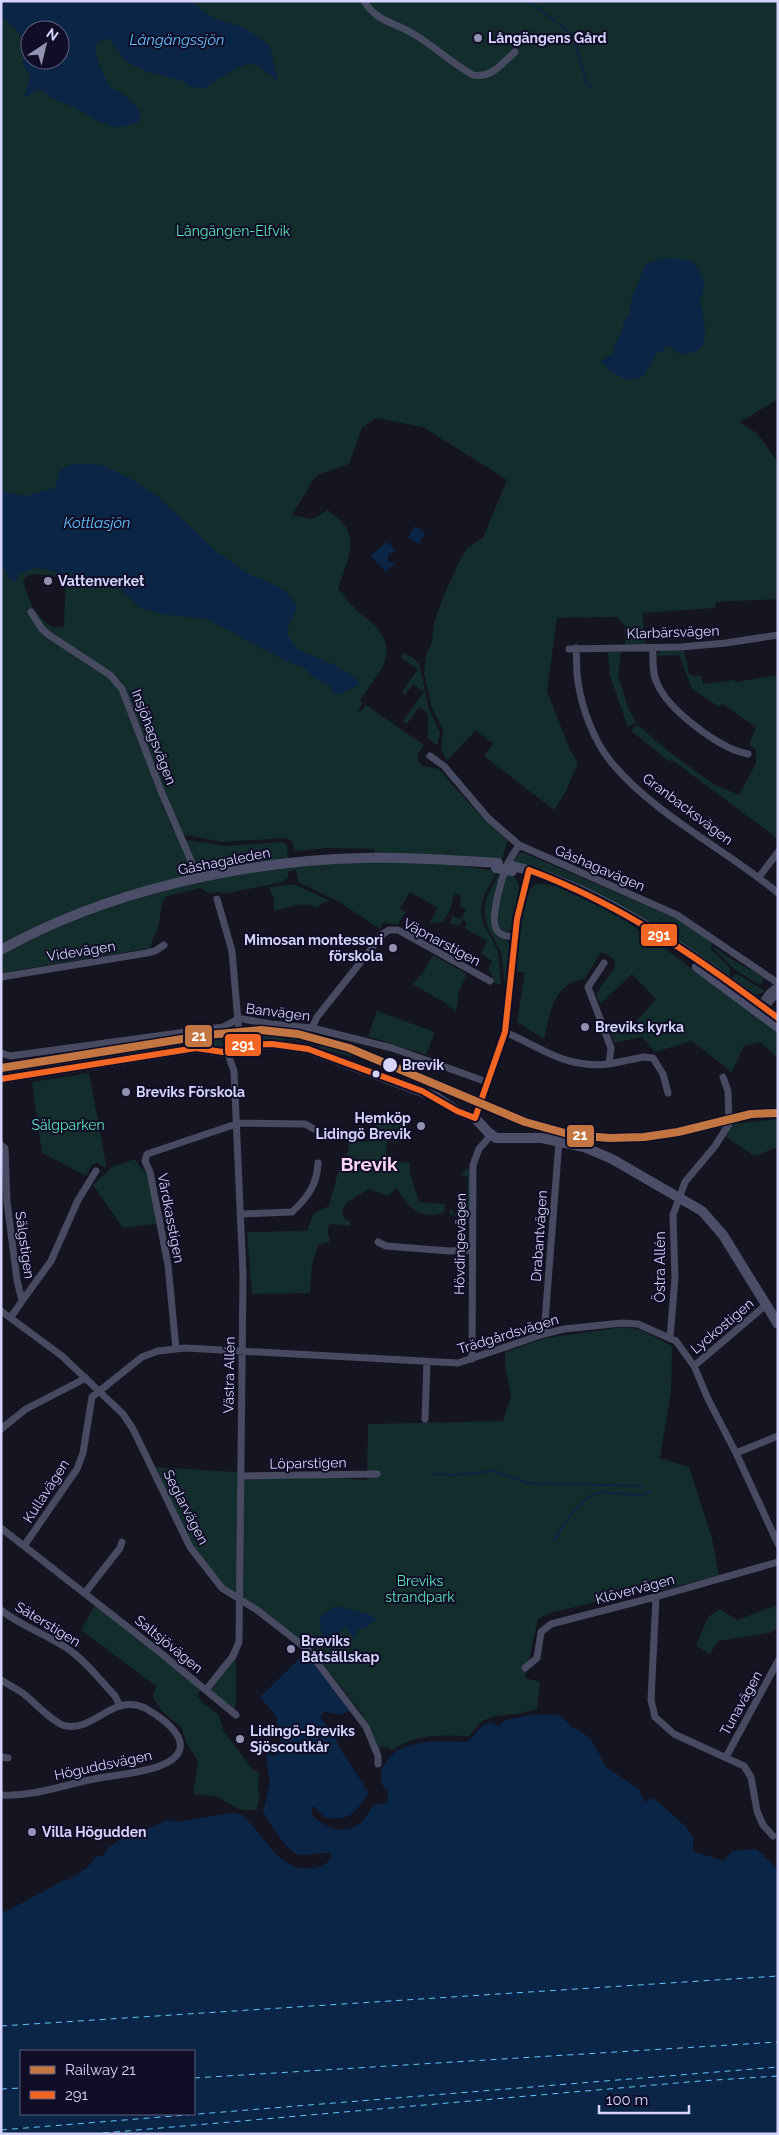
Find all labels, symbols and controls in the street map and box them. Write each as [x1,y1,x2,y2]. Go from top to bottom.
north arrow [20,20,70,70]
text: N [43,25,61,44]
place label: Långängens Gård [488,30,607,46]
water label: Långängssjön [130,31,224,49]
marker: Långängens Gård [472,32,484,44]
park label: Långängen-Elfvik [176,223,291,239]
water label: Kottlasjön [63,514,131,532]
place label: Vattenverket [58,573,145,589]
marker: Vattenverket [42,575,54,587]
street label: Klarbärsvägen [626,622,720,642]
street label: Insjöhagsvägen [128,687,180,787]
street label: Granbacksvägen [640,770,736,848]
street label: Gåshagavägen [553,842,647,894]
street label: Gåshagaleden [177,844,271,878]
street label: Väpnarstigen [401,915,483,969]
line badge: 291 [640,923,678,947]
text: 291 [647,927,671,943]
place label: Mimosan montessori förskola [244,932,383,964]
street label: Videvägen [46,938,116,964]
marker: Mimosan montessori förskola [387,942,399,954]
street label: Banvägen [245,1000,311,1024]
place label: Breviks kyrka [595,1019,684,1035]
marker: Breviks kyrka [579,1021,591,1033]
line badge: 21 [184,1024,213,1048]
text: 21 [192,1028,206,1044]
line badge: 291 [224,1033,262,1057]
text: 291 [231,1037,255,1053]
marker: Brevik [381,1056,399,1074]
place label: Brevik [402,1057,444,1073]
unlabelled marker [371,1069,381,1079]
place label: Breviks Förskola [136,1084,245,1100]
marker: Breviks Förskola [120,1086,132,1098]
place label: Hemköp Lidingö Brevik [315,1110,411,1142]
park label: Sälgparken [31,1117,105,1133]
marker: Hemköp Lidingö Brevik [415,1120,427,1132]
line badge: 21 [566,1124,595,1148]
text: 21 [573,1127,587,1143]
district label: Brevik [340,1153,398,1175]
street label: Vårdkasstigen [154,1172,188,1264]
street label: Drabantvägen [528,1190,550,1282]
street label: Hövdingevägen [451,1193,469,1295]
street label: Sälgstigen [12,1210,38,1280]
street label: Östra Allén [650,1231,668,1303]
street label: Lyckostigen [687,1295,757,1357]
street label: Trädgårdsvägen [456,1311,560,1357]
street label: Västra Allén [220,1336,238,1414]
street label: Löparstigen [269,1454,347,1472]
street label: Kullavägen [20,1456,72,1526]
street label: Seglarvägen [160,1467,212,1547]
street label: Klövervägen [594,1571,676,1607]
park label: Breviks strandpark [385,1573,455,1605]
street label: Säterstigen [12,1598,84,1650]
street label: Saltsjövägen [132,1612,206,1676]
place label: Breviks Båtsällskap [301,1633,379,1665]
marker: Breviks Båtsällskap [285,1643,297,1655]
street label: Tunavägen [717,1668,765,1738]
place label: Lidingö-Breviks Sjöscoutkår [250,1723,355,1755]
marker: Lidingö-Breviks Sjöscoutkår [234,1733,246,1745]
street label: Höguddsvägen [53,1747,153,1783]
place label: Villa Högudden [42,1824,147,1840]
marker: Villa Högudden [26,1826,38,1838]
legend [20,2050,195,2115]
text: Railway 21 [65,2061,136,2079]
scale bar [599,2082,689,2114]
text: 291 [65,2086,89,2104]
text: 100 m [606,2091,648,2109]

